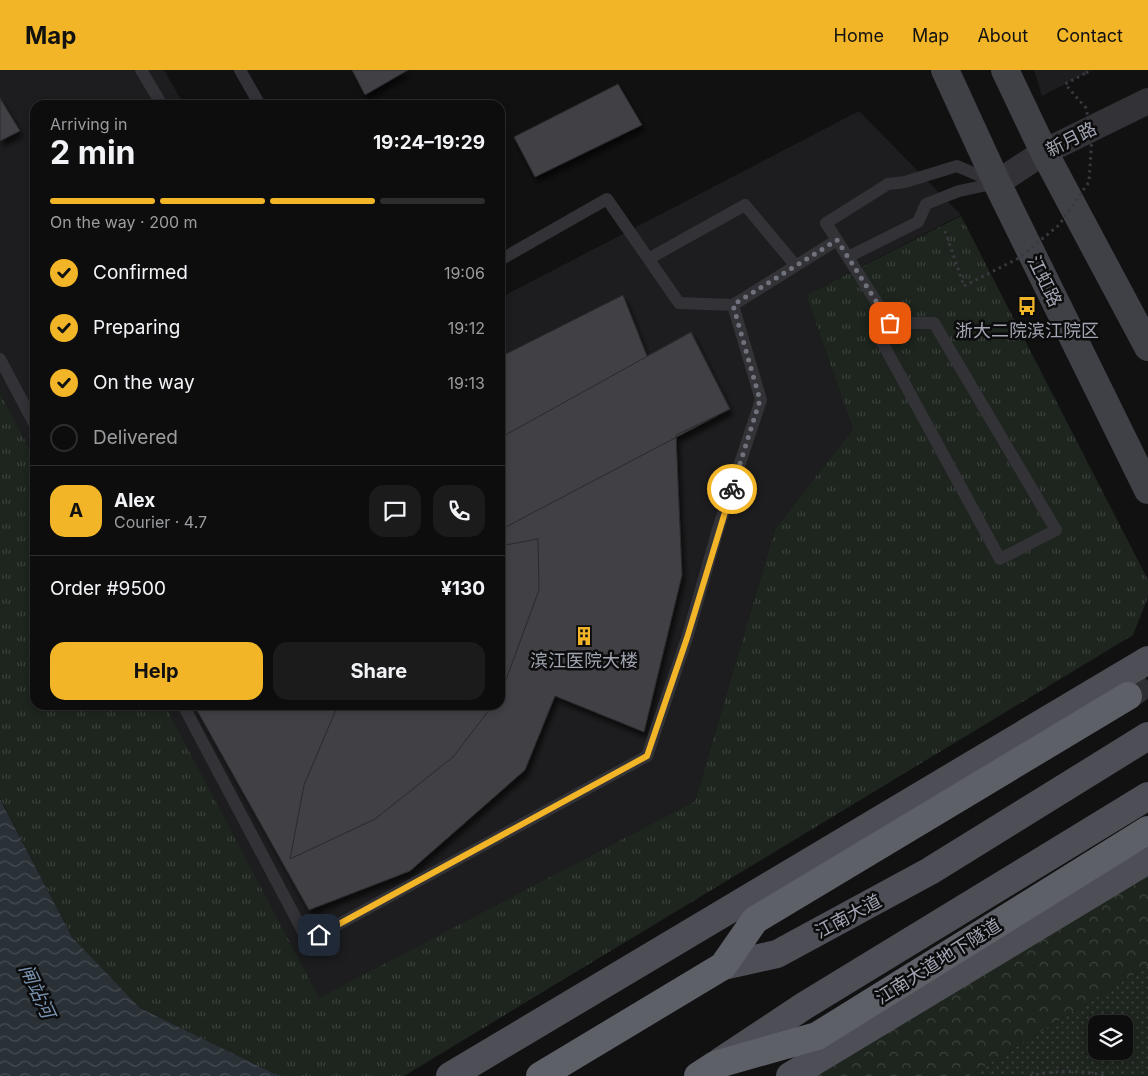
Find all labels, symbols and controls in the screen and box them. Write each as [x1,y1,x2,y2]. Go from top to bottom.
text: Map [25,21,76,50]
text: Home [834,25,884,46]
text: Map [912,25,949,46]
text: About [977,25,1028,46]
text: Contact [1056,25,1123,46]
text: Arriving in [50,114,127,134]
street label: 新月路 [1042,117,1100,161]
text: 19:24–19:29 [373,131,485,154]
text: 2 min [50,133,136,172]
text: On the way · 200 m [50,212,198,232]
street label: 江虹路 [1024,252,1066,310]
icon: check [50,259,78,287]
text: Confirmed [93,261,188,284]
text: 19:06 [444,263,485,283]
bus stop icon: 浙大二院滨江院区 [1016,295,1038,317]
pin [869,302,911,344]
icon: bag [876,309,904,337]
icon: check [50,314,78,342]
text: Preparing [93,316,180,339]
text: 19:12 [448,318,485,338]
place label: 浙大二院滨江院区 [955,320,1099,341]
icon: check [50,369,78,397]
text: On the way [93,371,195,394]
text: 19:13 [448,373,485,393]
text: Delivered [93,426,178,449]
courier [707,464,757,514]
icon: bike [718,475,746,503]
button: chat [369,485,421,537]
button: phone [433,485,485,537]
text: Alex [114,489,155,512]
text: A [69,499,83,522]
text: Courier · 4.7 [114,512,207,532]
text: Order #9500 [50,577,166,600]
text: ¥130 [441,577,485,600]
building icon: 滨江医院大楼 [573,625,595,647]
button: Help [50,642,263,700]
button: Share [273,642,485,700]
place label: 滨江医院大楼 [530,650,638,671]
street label: 江南大道 [811,890,885,942]
pin [298,914,340,956]
street label: 江南大道地下隧道 [871,914,1005,1008]
icon: home [305,921,333,949]
water label: 闸站河 [15,960,61,1025]
map controls [1088,1015,1133,1060]
button: layers [1088,1015,1133,1060]

